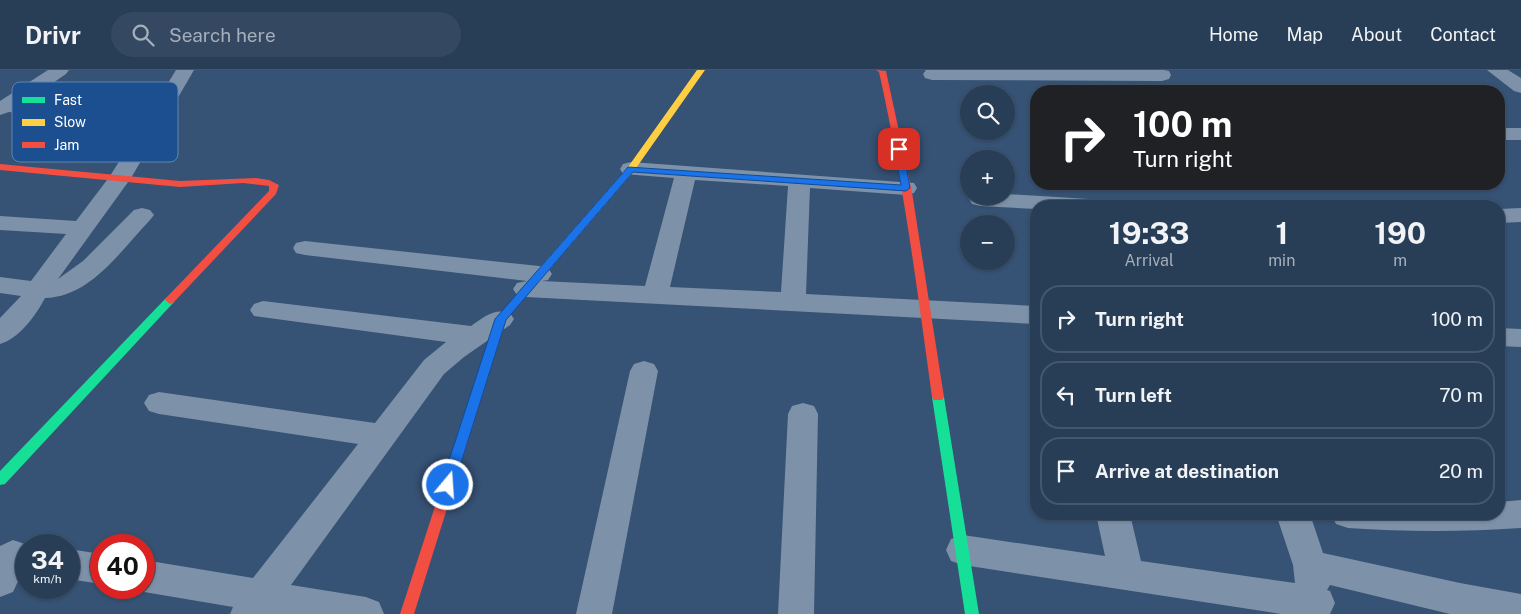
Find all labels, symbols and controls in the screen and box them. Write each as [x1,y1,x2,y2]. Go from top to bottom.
search box [111,12,461,57]
text: Drivr [25,21,81,49]
icon: search [129,21,157,49]
text: Search here [169,24,276,46]
text: Home [1209,24,1259,45]
text: Map [1287,24,1323,45]
text: About [1351,24,1402,45]
text: Contact [1430,24,1496,45]
legend [12,82,178,162]
map controls [960,85,1015,270]
button: search [960,85,1015,140]
text: Fast [54,92,82,108]
text: 100 m [1133,104,1232,145]
icon: right [1050,105,1115,170]
text: Slow [54,114,86,130]
pin [878,128,920,170]
icon: arrive [885,135,913,163]
text: Jam [54,137,79,153]
text: Turn right [1133,146,1233,172]
button: + [960,150,1015,205]
button: − [960,215,1015,270]
text: 19:33 [1109,215,1189,251]
text: 1 [1275,215,1288,251]
text: 190 [1374,215,1426,251]
text: Arrival [1124,251,1174,270]
text: min [1268,251,1295,270]
text: m [1393,251,1407,270]
icon: right [1052,305,1080,333]
text: Turn right [1095,308,1184,330]
text: 100 m [1431,308,1483,330]
icon: left [1052,381,1080,409]
text: Turn left [1095,384,1172,406]
text: 70 m [1439,384,1483,406]
icon: arrive [1052,457,1080,485]
position arrow [421,458,473,510]
text: Arrive at destination [1095,460,1279,482]
text: 20 m [1439,460,1483,482]
speed limit sign: 40 [90,534,155,599]
text: 34 [31,545,64,575]
text: km/h [33,572,62,586]

